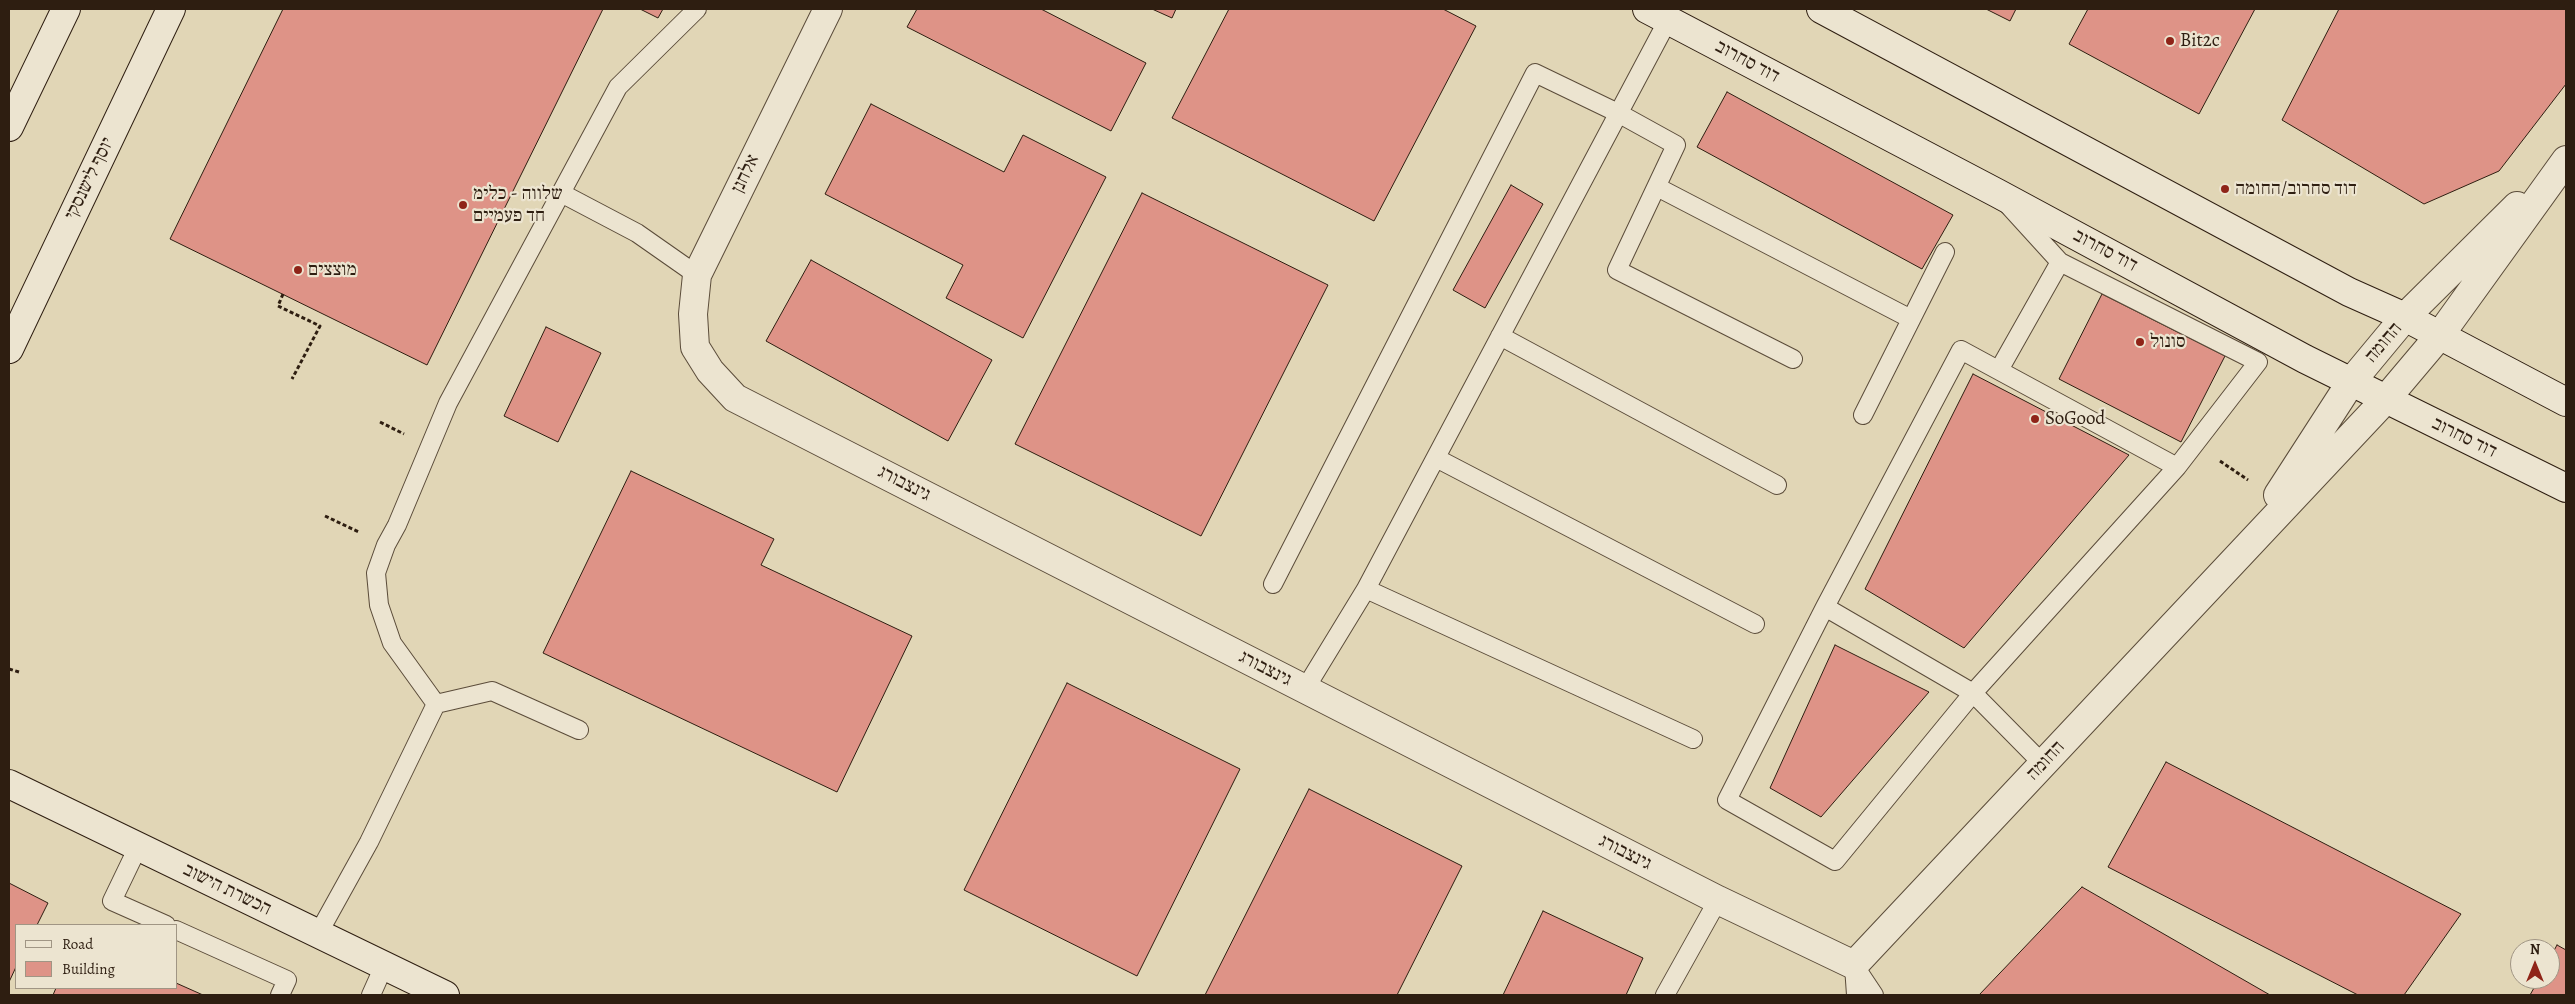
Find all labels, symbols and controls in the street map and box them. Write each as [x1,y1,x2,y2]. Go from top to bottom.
place label: Bit2c [2180,30,2220,52]
marker: Bit2c [2164,35,2176,47]
street label: דוד סחרוב [1711,36,1783,88]
street label: יוסף לישנסקי [60,134,120,224]
street label: אלחנן [727,151,765,197]
place label: דוד סחרוב/החומה [2235,178,2357,200]
place label: שלווה - כלימ חד פעמיים [473,183,563,227]
marker: דוד סחרוב/החומה [2219,183,2231,195]
marker: שלווה - כלימ חד פעמיים [457,199,469,211]
street label: דוד סחרוב [2069,225,2141,277]
place label: מוצצים [308,259,357,281]
marker: מוצצים [292,264,304,276]
street label: החומה [2361,318,2407,368]
place label: סונול [2150,331,2186,353]
marker: סונול [2134,336,2146,348]
place label: SoGood [2045,408,2106,430]
marker: SoGood [2029,413,2041,425]
street label: דוד סחרוב [2428,413,2500,463]
street label: גינצבורג [874,461,934,507]
street label: גינצבורג [1235,646,1295,692]
street label: החומה [2022,736,2070,786]
street label: גינצבורג [1595,830,1655,876]
street label: הכשרת הישוב [179,859,275,921]
legend [15,924,178,989]
text: Road [62,934,93,954]
north arrow [2510,939,2560,989]
text: N [2530,940,2540,959]
text: Building [62,959,115,979]

